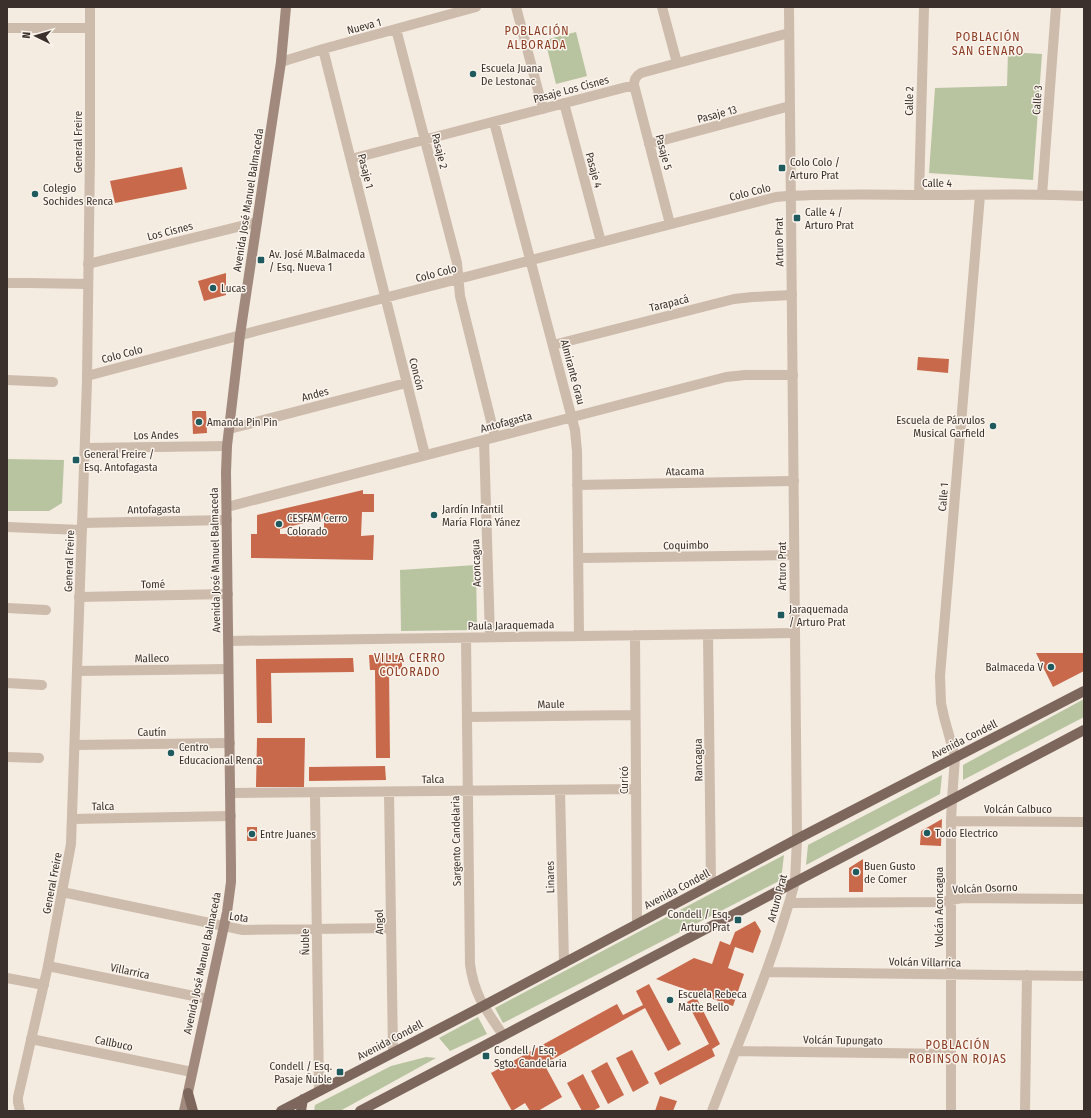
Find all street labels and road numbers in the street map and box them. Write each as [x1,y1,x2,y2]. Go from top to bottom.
street label: Nueva 1 [346,16,383,37]
street label: Pasaje Los Cisnes [532,73,611,106]
street label: Calle 3 [1030,85,1045,115]
street label: Calle 2 [903,86,916,116]
street label: Pasaje 13 [696,103,738,126]
street label: General Freire [72,111,85,173]
street label: Avenida José Manuel Balmaceda [231,127,266,273]
street label: Pasaje 2 [429,132,450,170]
street label: Pasaje 5 [653,133,674,171]
street label: Pasaje 4 [583,151,605,190]
street label: Pasaje 1 [355,152,376,190]
street label: Calle 4 [922,177,953,190]
street label: Colo Colo [728,181,772,204]
street label: Arturo Prat [773,217,786,267]
street label: Los Cisnes [146,219,195,243]
street label: Colo Colo [414,262,458,285]
street label: Tarapacá [648,292,690,315]
street label: Almirante Grau [558,338,587,406]
street label: Colo Colo [100,343,144,366]
street label: Concón [406,357,427,392]
street label: Andes [300,385,330,404]
street label: Antofagasta [479,409,533,436]
street label: Los Andes [133,429,179,442]
street label: Atacama [666,465,704,478]
street label: Calle 1 [936,482,951,512]
street label: Avenida José Manuel Balmaceda [208,487,223,633]
street label: Antofagasta [127,503,181,516]
street label: General Freire [62,530,77,592]
street label: Aconcagua [469,539,484,587]
street label: Coquimbo [663,539,709,552]
street label: Arturo Prat [776,541,789,590]
street label: Tomé [141,578,165,591]
street label: Paula Jaraquemada [468,618,554,633]
street label: Malleco [135,652,170,665]
street label: Maule [537,698,565,711]
street label: Avenida Condell [929,717,1000,762]
street label: Cautín [138,726,166,739]
street label: Rancagua [692,738,705,782]
street label: Curicó [618,766,631,794]
street label: Talca [422,773,444,786]
street label: Sargento Candelaria [449,795,464,886]
street label: Talca [92,800,114,813]
street label: Volcán Calbuco [984,803,1052,816]
street label: General Freire [40,851,65,915]
street label: Linares [544,860,557,893]
street label: Avenida Condell [642,867,712,912]
street label: Volcán Aconcagua [933,867,946,947]
street label: Arturo Prat [765,872,790,923]
street label: Volcán Osorno [952,881,1018,896]
street label: Avenida José Manuel Balmaceda [181,891,224,1035]
street label: Angol [373,909,386,935]
street label: Lota [228,910,249,925]
street label: Ñuble [299,929,312,955]
street label: Volcán Villarrica [889,955,961,970]
street label: Villarrica [109,961,151,982]
street label: Avenida Condell [355,1018,425,1063]
street label: Callbuco [94,1033,134,1054]
street label: Volcán Tupungato [803,1033,883,1048]

